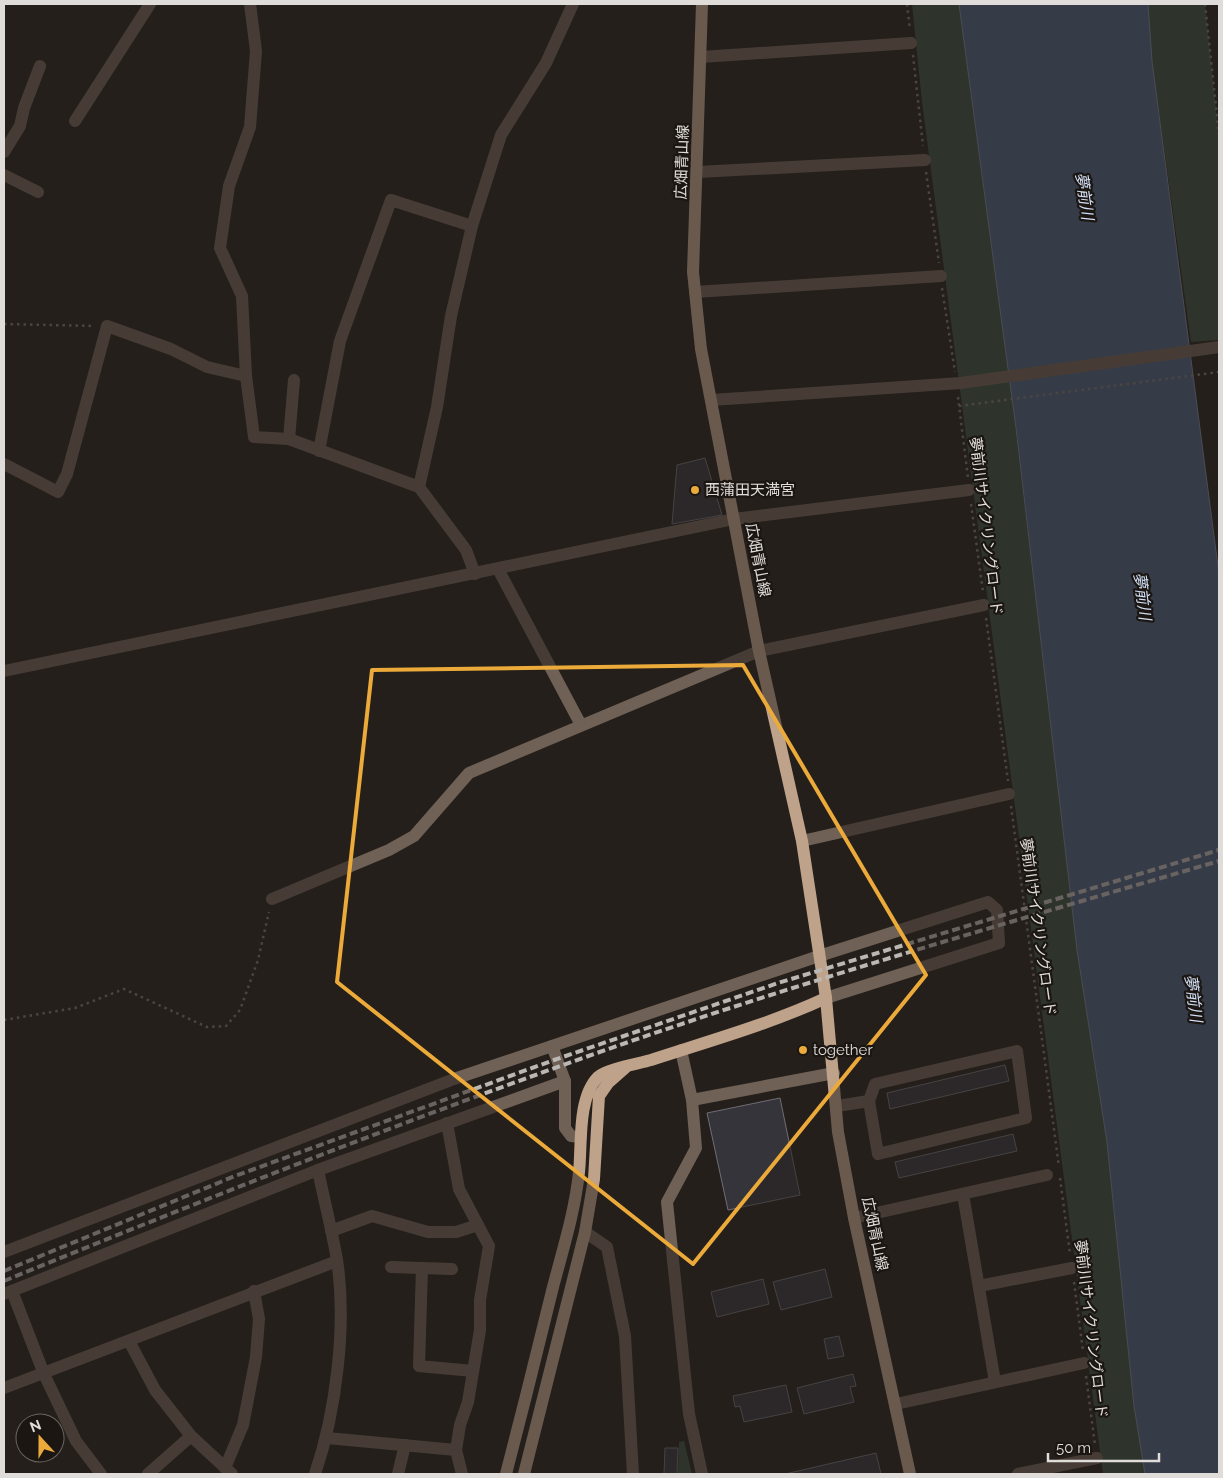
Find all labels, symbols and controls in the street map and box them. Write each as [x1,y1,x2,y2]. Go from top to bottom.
street label: 広畑青山線 [672,124,692,200]
water label: 夢前川 [1072,171,1098,223]
street label: 夢前川サイクリングロード [966,436,1006,616]
place label: 西蒲田天満宮 [705,481,795,499]
marker: 西蒲田天満宮 [689,484,701,496]
street label: 広畑青山線 [742,521,774,599]
water label: 夢前川 [1130,571,1155,623]
street label: 夢前川サイクリングロード [1017,837,1059,1017]
water label: 夢前川 [1181,973,1206,1025]
place label: together [813,1041,873,1059]
marker: together [797,1044,809,1056]
street label: 広畑青山線 [858,1195,892,1273]
street label: 夢前川サイクリングロード [1071,1239,1111,1419]
north arrow [15,1413,65,1463]
text: N [27,1416,43,1435]
scale bar [1048,1430,1159,1462]
text: 50 m [1056,1439,1091,1457]

